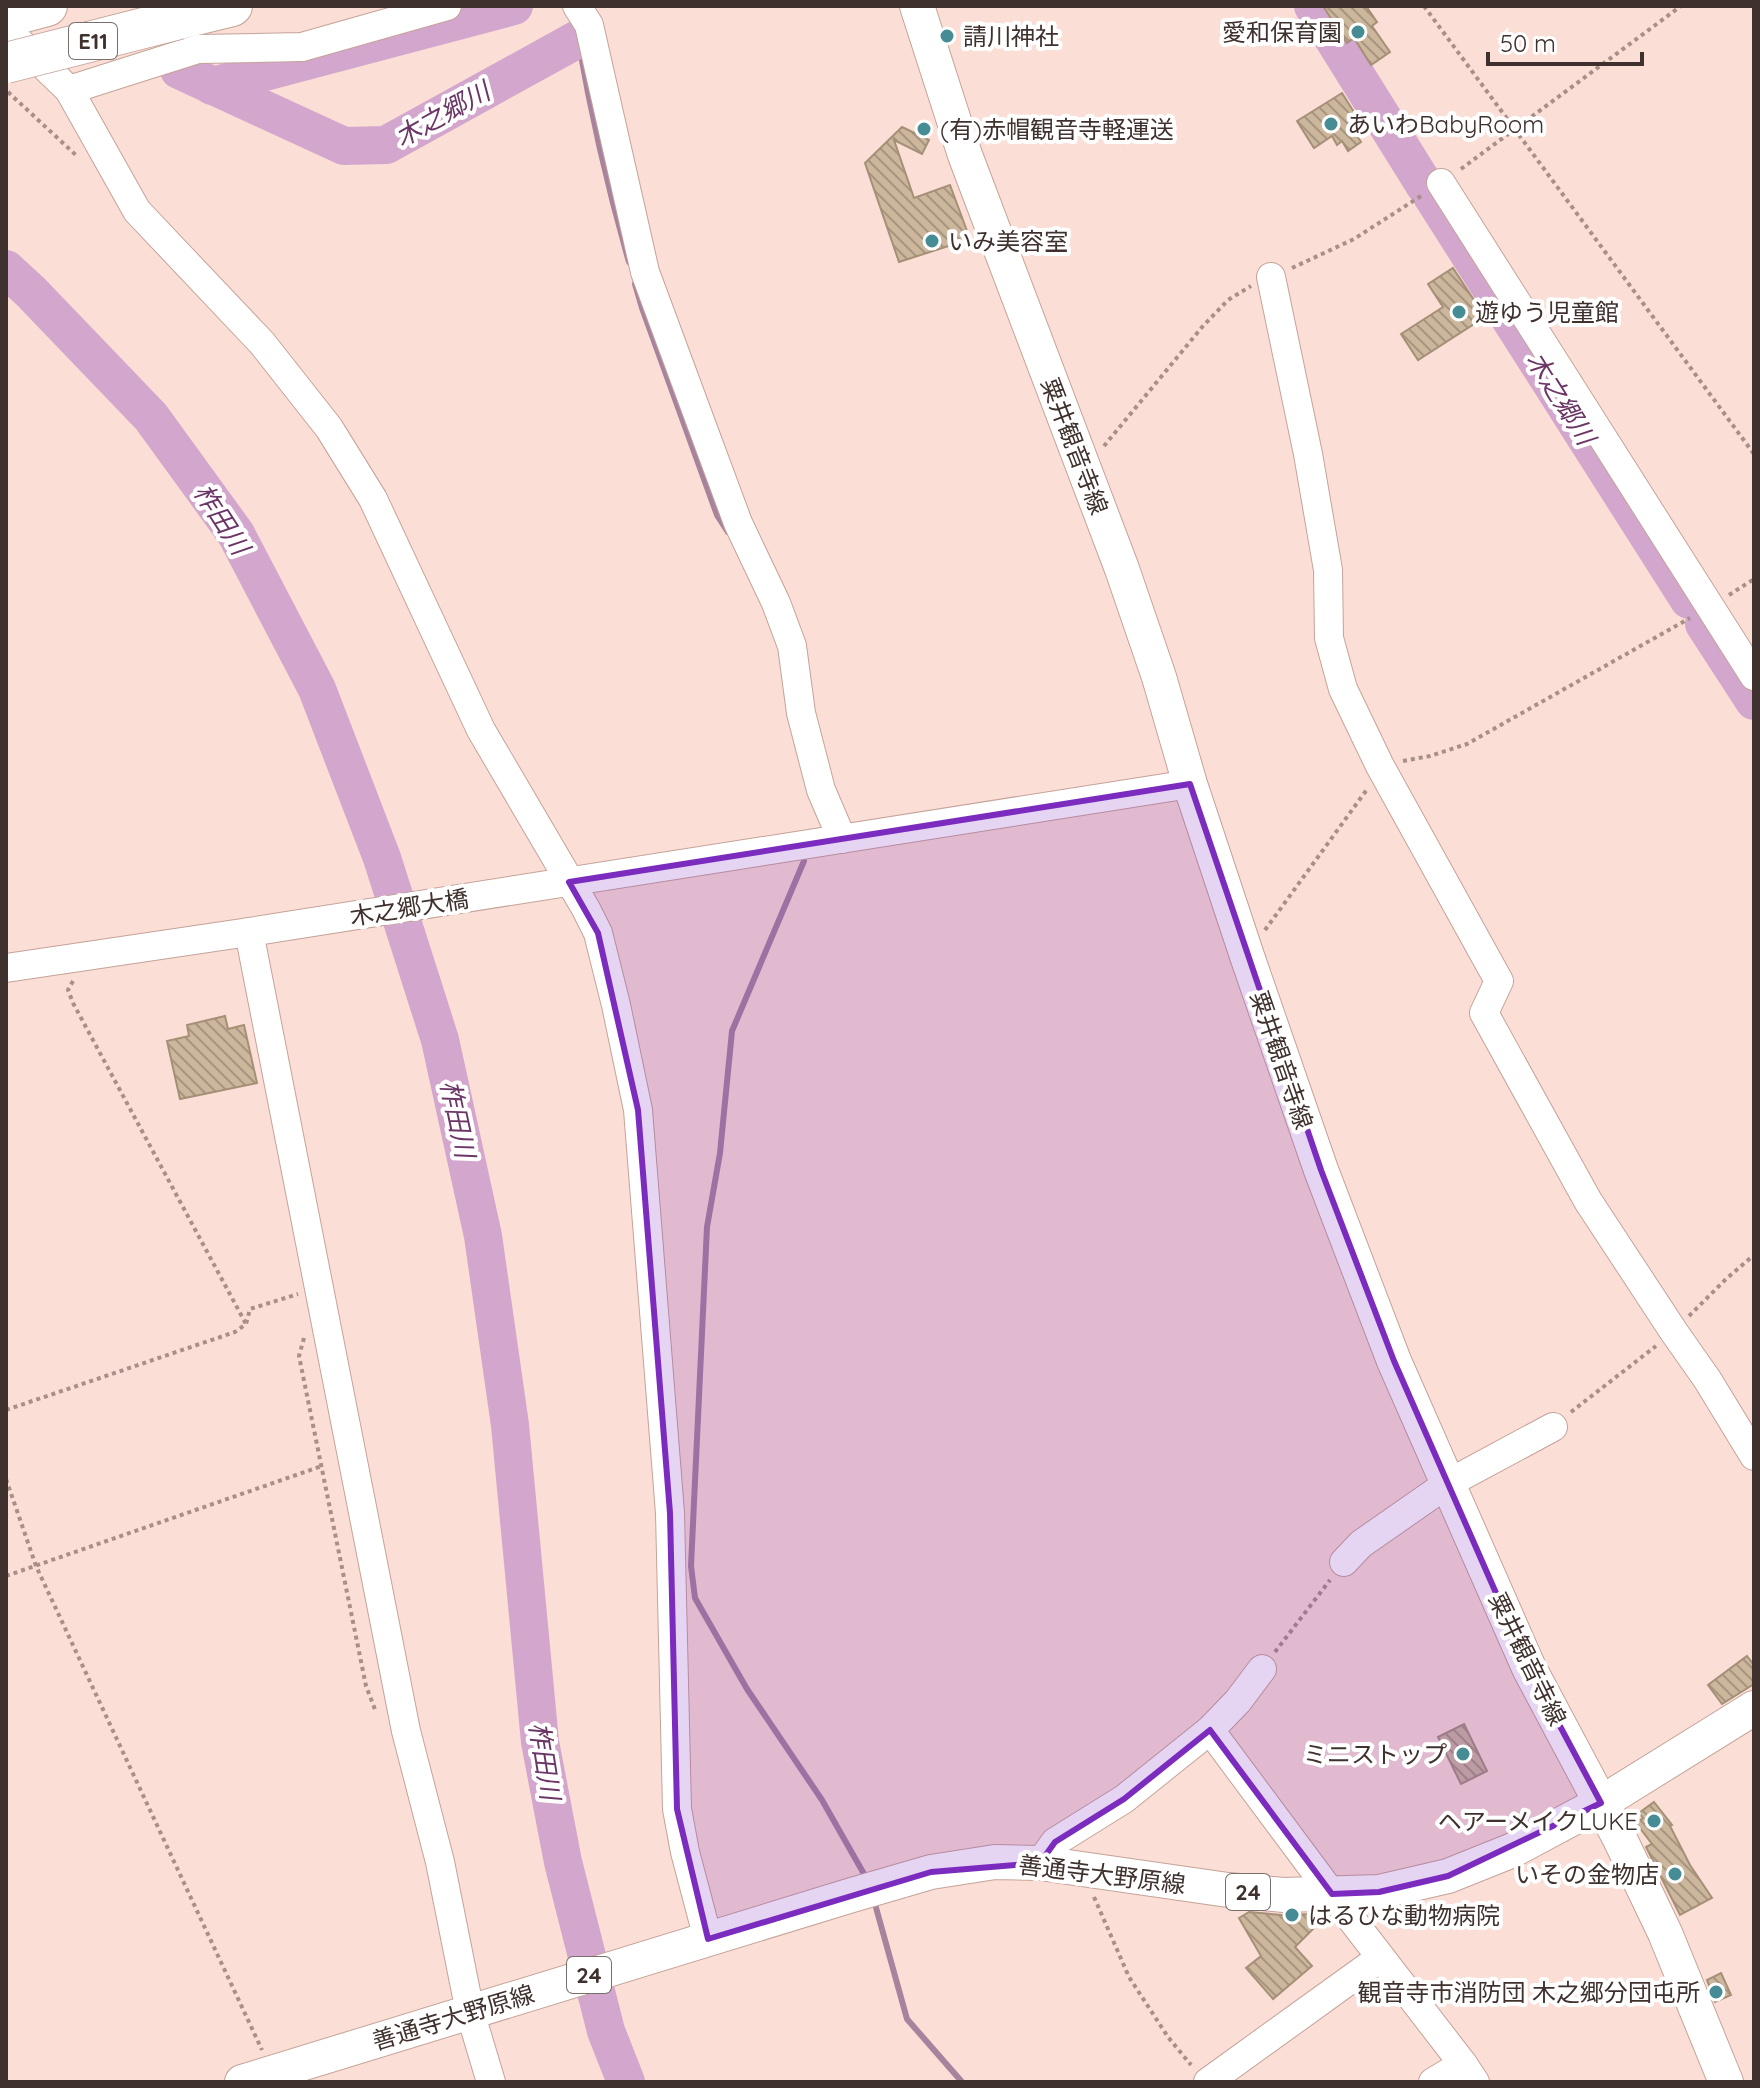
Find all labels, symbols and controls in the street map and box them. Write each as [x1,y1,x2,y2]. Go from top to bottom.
scale bar [1488,16,1642,66]
place label: 愛和保育園 [1222,17,1342,47]
place label: 請川神社 [963,21,1059,51]
road number: E11 [69,23,117,59]
marker: 愛和保育園 [1349,23,1367,41]
marker: 請川神社 [938,27,956,45]
text: 50 m [1500,28,1556,58]
water label: 木之郷川 [389,73,498,154]
place label: あいわBabyRoom [1347,109,1544,139]
place label: (有)赤帽観音寺軽運送 [940,114,1174,144]
marker: あいわBabyRoom [1322,115,1340,133]
marker: (有)赤帽観音寺軽運送 [915,120,933,138]
place label: いみ美容室 [948,226,1068,256]
marker: いみ美容室 [923,232,941,250]
place label: 遊ゆう児童館 [1475,297,1619,327]
marker: 遊ゆう児童館 [1450,303,1468,321]
water label: 木之郷川 [1519,345,1604,453]
street label: 粟井観音寺線 [1035,373,1115,519]
water label: 柞田川 [187,477,259,563]
street label: 木之郷大橋 [347,883,471,931]
street label: 粟井観音寺線 [1244,987,1320,1133]
water label: 柞田川 [434,1077,483,1164]
street label: 粟井観音寺線 [1483,1588,1573,1730]
water label: 柞田川 [523,1720,568,1805]
place label: ミニストップ [1303,1739,1447,1769]
marker: ミニストップ [1454,1745,1472,1763]
place label: ヘアーメイクLUKE [1438,1806,1638,1836]
marker: ヘアーメイクLUKE [1645,1812,1663,1830]
street label: 善通寺大野原線 [1017,1849,1187,1899]
place label: いその金物店 [1515,1859,1659,1889]
marker: いその金物店 [1666,1865,1684,1883]
road number: 24 [1226,1874,1270,1910]
place label: はるひな動物病院 [1308,1900,1500,1930]
marker: はるひな動物病院 [1283,1906,1301,1924]
road number: 24 [567,1957,611,1993]
place label: 観音寺市消防団 木之郷分団屯所 [1357,1977,1700,2007]
street label: 善通寺大野原線 [368,1978,538,2056]
marker: 観音寺市消防団 木之郷分団屯所 [1707,1983,1725,2001]

